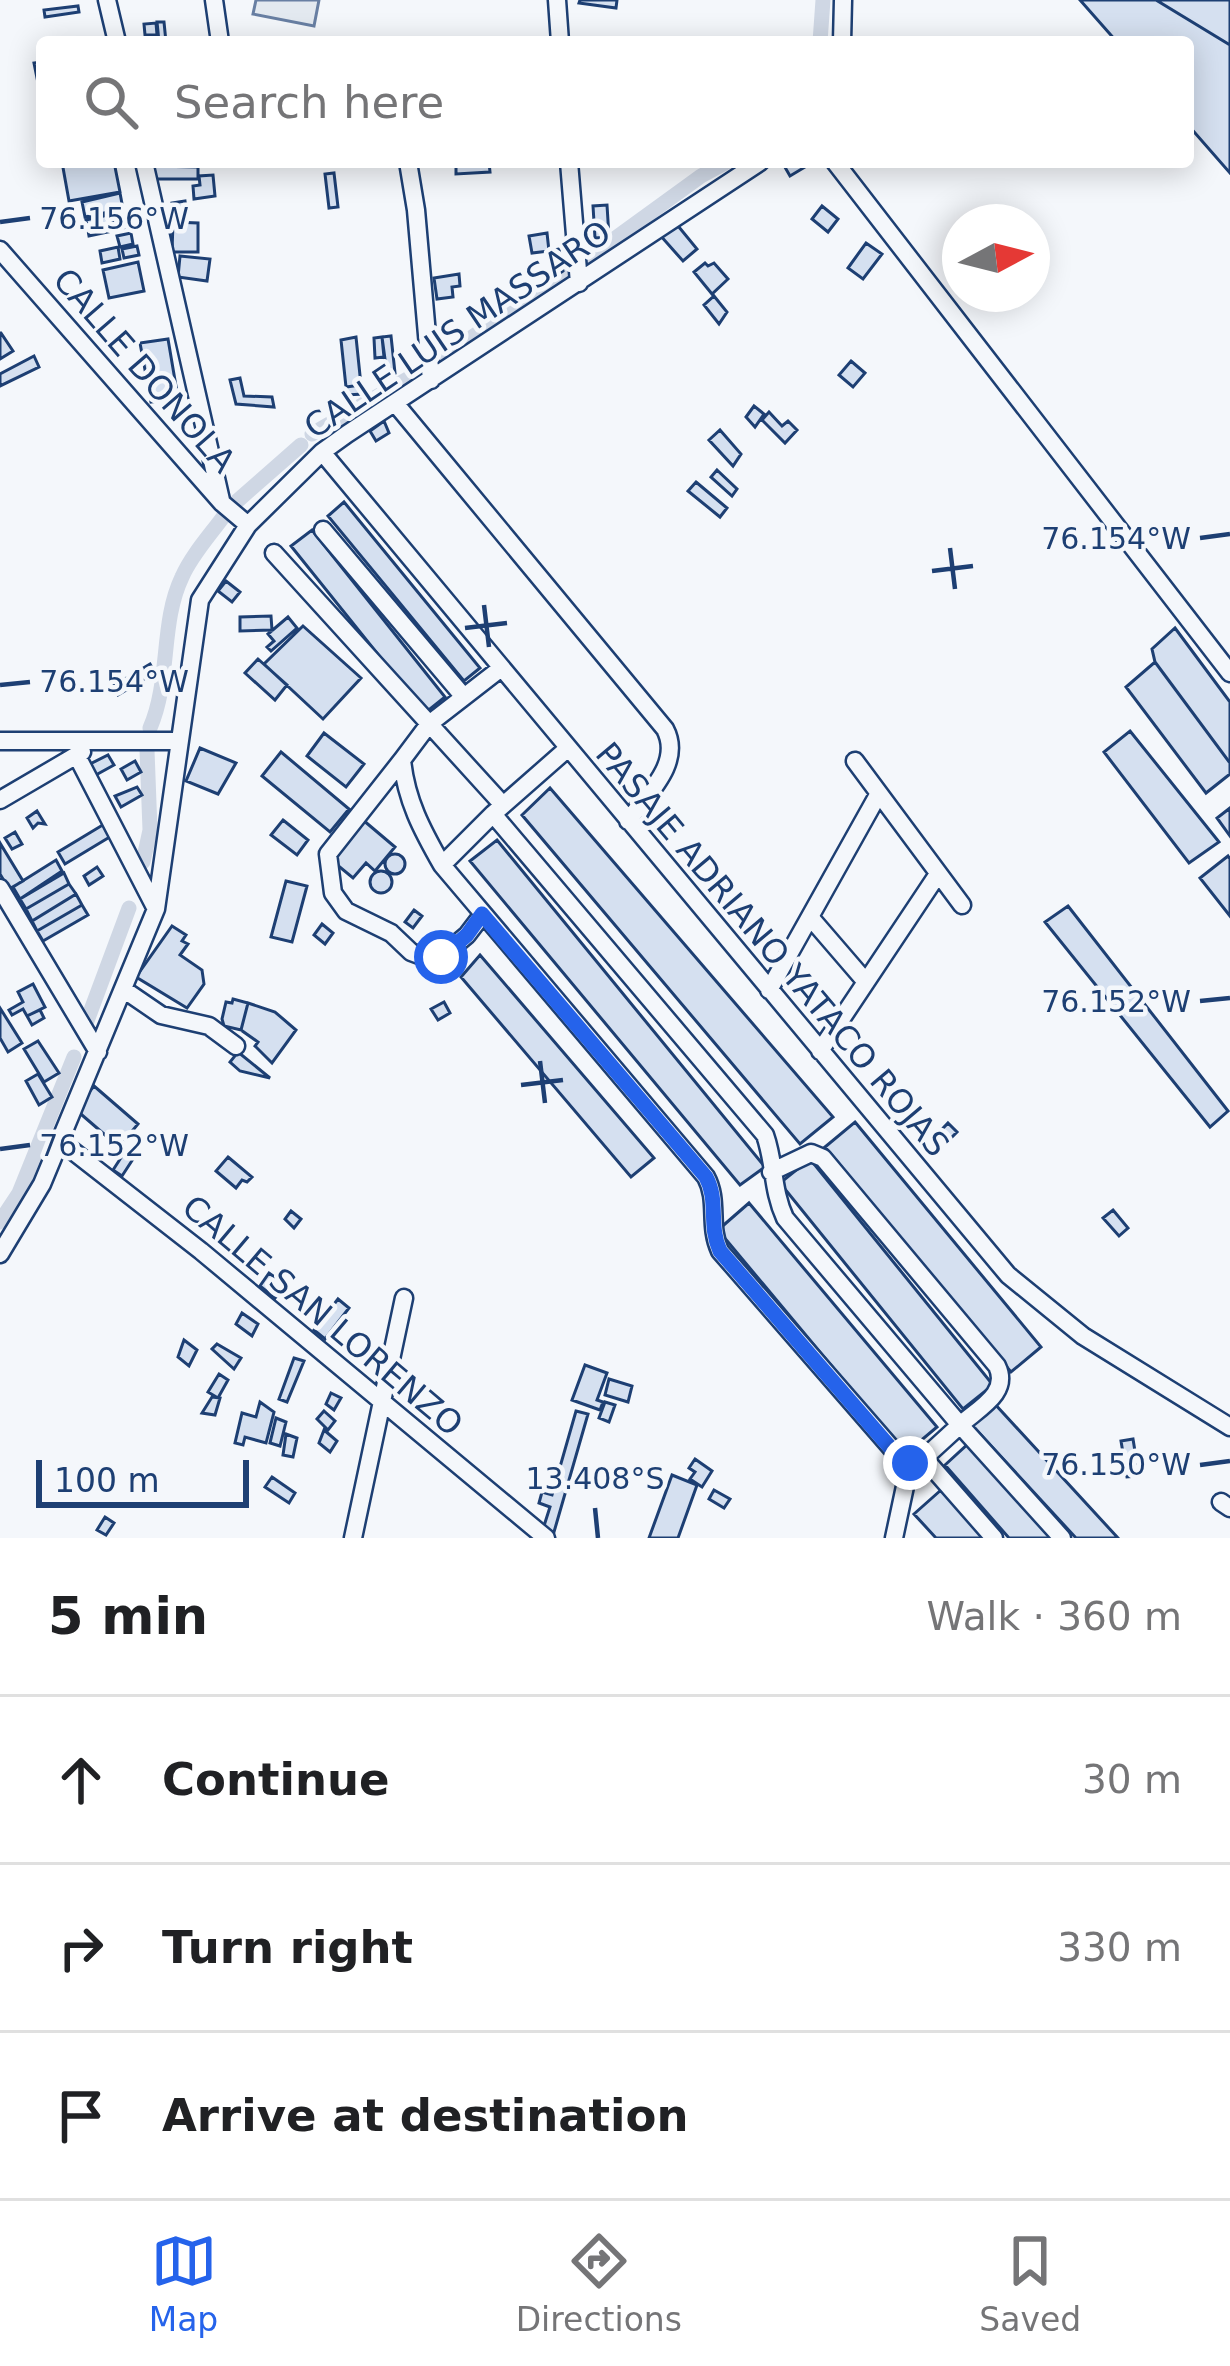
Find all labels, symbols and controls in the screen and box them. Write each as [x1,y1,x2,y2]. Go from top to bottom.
search box [36,36,1194,168]
icon: search [78,69,144,135]
text: Search here [174,76,444,129]
text: 76.156°W [39,201,189,236]
north arrow [942,204,1050,312]
street label: CALLE LUIS MASSARO [297,212,618,446]
street label: CALLE DONOLA [45,260,244,481]
text: 76.154°W [1041,521,1191,556]
text: 76.154°W [39,664,189,699]
street label: PASAJE ADRIANO YATACO ROJAS [588,734,957,1164]
route start [414,930,468,984]
text: 76.152°W [1041,984,1191,1019]
text: 76.152°W [39,1128,189,1163]
street label: CALLE SAN LORENZO [175,1187,471,1444]
route end [883,1436,937,1490]
text: 76.150°W [1041,1447,1191,1482]
scale bar [36,1454,249,1507]
text: 100 m [54,1461,160,1500]
text: 13.408°S [525,1461,665,1496]
text: 5 min [48,1587,208,1646]
text: Walk · 360 m [927,1594,1182,1639]
icon: ahead [48,1747,114,1813]
text: Continue [162,1753,390,1806]
text: 30 m [1082,1757,1182,1802]
icon: right [48,1915,114,1981]
text: Turn right [162,1921,413,1974]
text: 330 m [1057,1925,1182,1970]
icon: arrive [48,2083,114,2149]
text: Arrive at destination [162,2089,688,2142]
tab: Map [149,2228,218,2339]
tab: Directions [516,2228,682,2339]
tab: Saved [979,2228,1081,2339]

